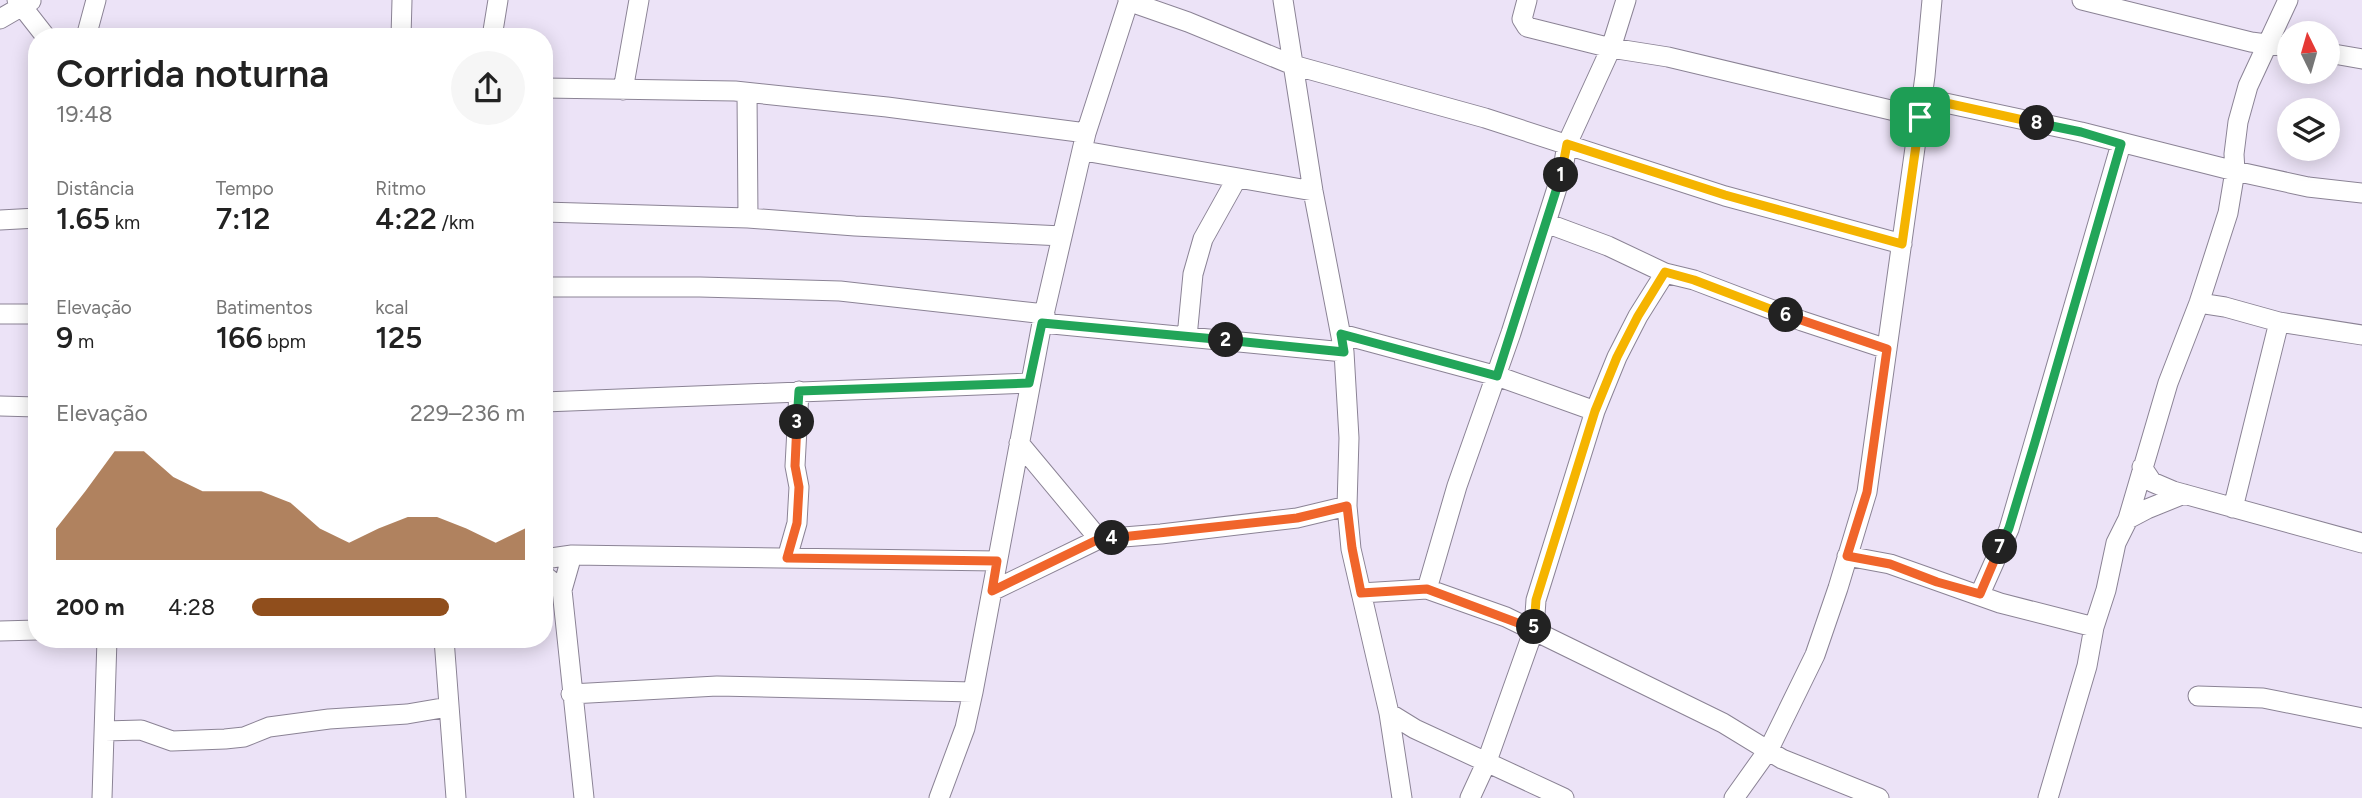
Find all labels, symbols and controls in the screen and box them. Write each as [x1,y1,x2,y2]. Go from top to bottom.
north arrow [2277,21,2340,84]
map controls [2277,21,2340,161]
text: Corrida noturna [56,51,329,97]
button: share [451,51,525,125]
pin [1890,87,1950,147]
icon: arrive [1901,98,1939,136]
button: layers [2277,98,2340,161]
text: 19:48 [56,100,113,128]
pin: 8 [2020,106,2054,140]
text: 8 [2031,111,2042,134]
pin: 1 [1544,158,1578,192]
text: 1 [1556,163,1565,186]
text: Distância [56,177,134,200]
text: Tempo [216,177,274,200]
text: Ritmo [375,177,426,200]
text: 1.65 [56,200,110,237]
text: 7:12 [216,200,270,237]
text: 4:22 [375,200,437,237]
text: km [110,211,140,234]
text: /km [437,211,474,234]
text: Elevação [56,296,132,319]
text: Batimentos [216,296,313,319]
text: kcal [375,296,409,319]
pin: 6 [1768,298,1803,332]
text: 6 [1780,303,1791,326]
text: 9 [56,319,73,356]
text: 166 [216,319,263,356]
text: 125 [375,319,422,356]
pin: 2 [1208,322,1244,358]
text: 2 [1220,328,1231,351]
text: m [73,330,94,353]
text: bpm [263,330,306,353]
text: Elevação [56,399,148,427]
text: 229–236 m [410,399,525,427]
pin: 3 [780,404,814,440]
text: 3 [791,410,802,433]
pin: 4 [1094,520,1130,556]
text: 4 [1105,526,1118,549]
pin: 7 [1982,530,2018,564]
text: 7 [1994,535,2005,558]
text: 200 m [56,593,125,621]
text: 4:28 [168,593,215,621]
pin: 5 [1516,610,1552,644]
text: 5 [1528,615,1539,638]

